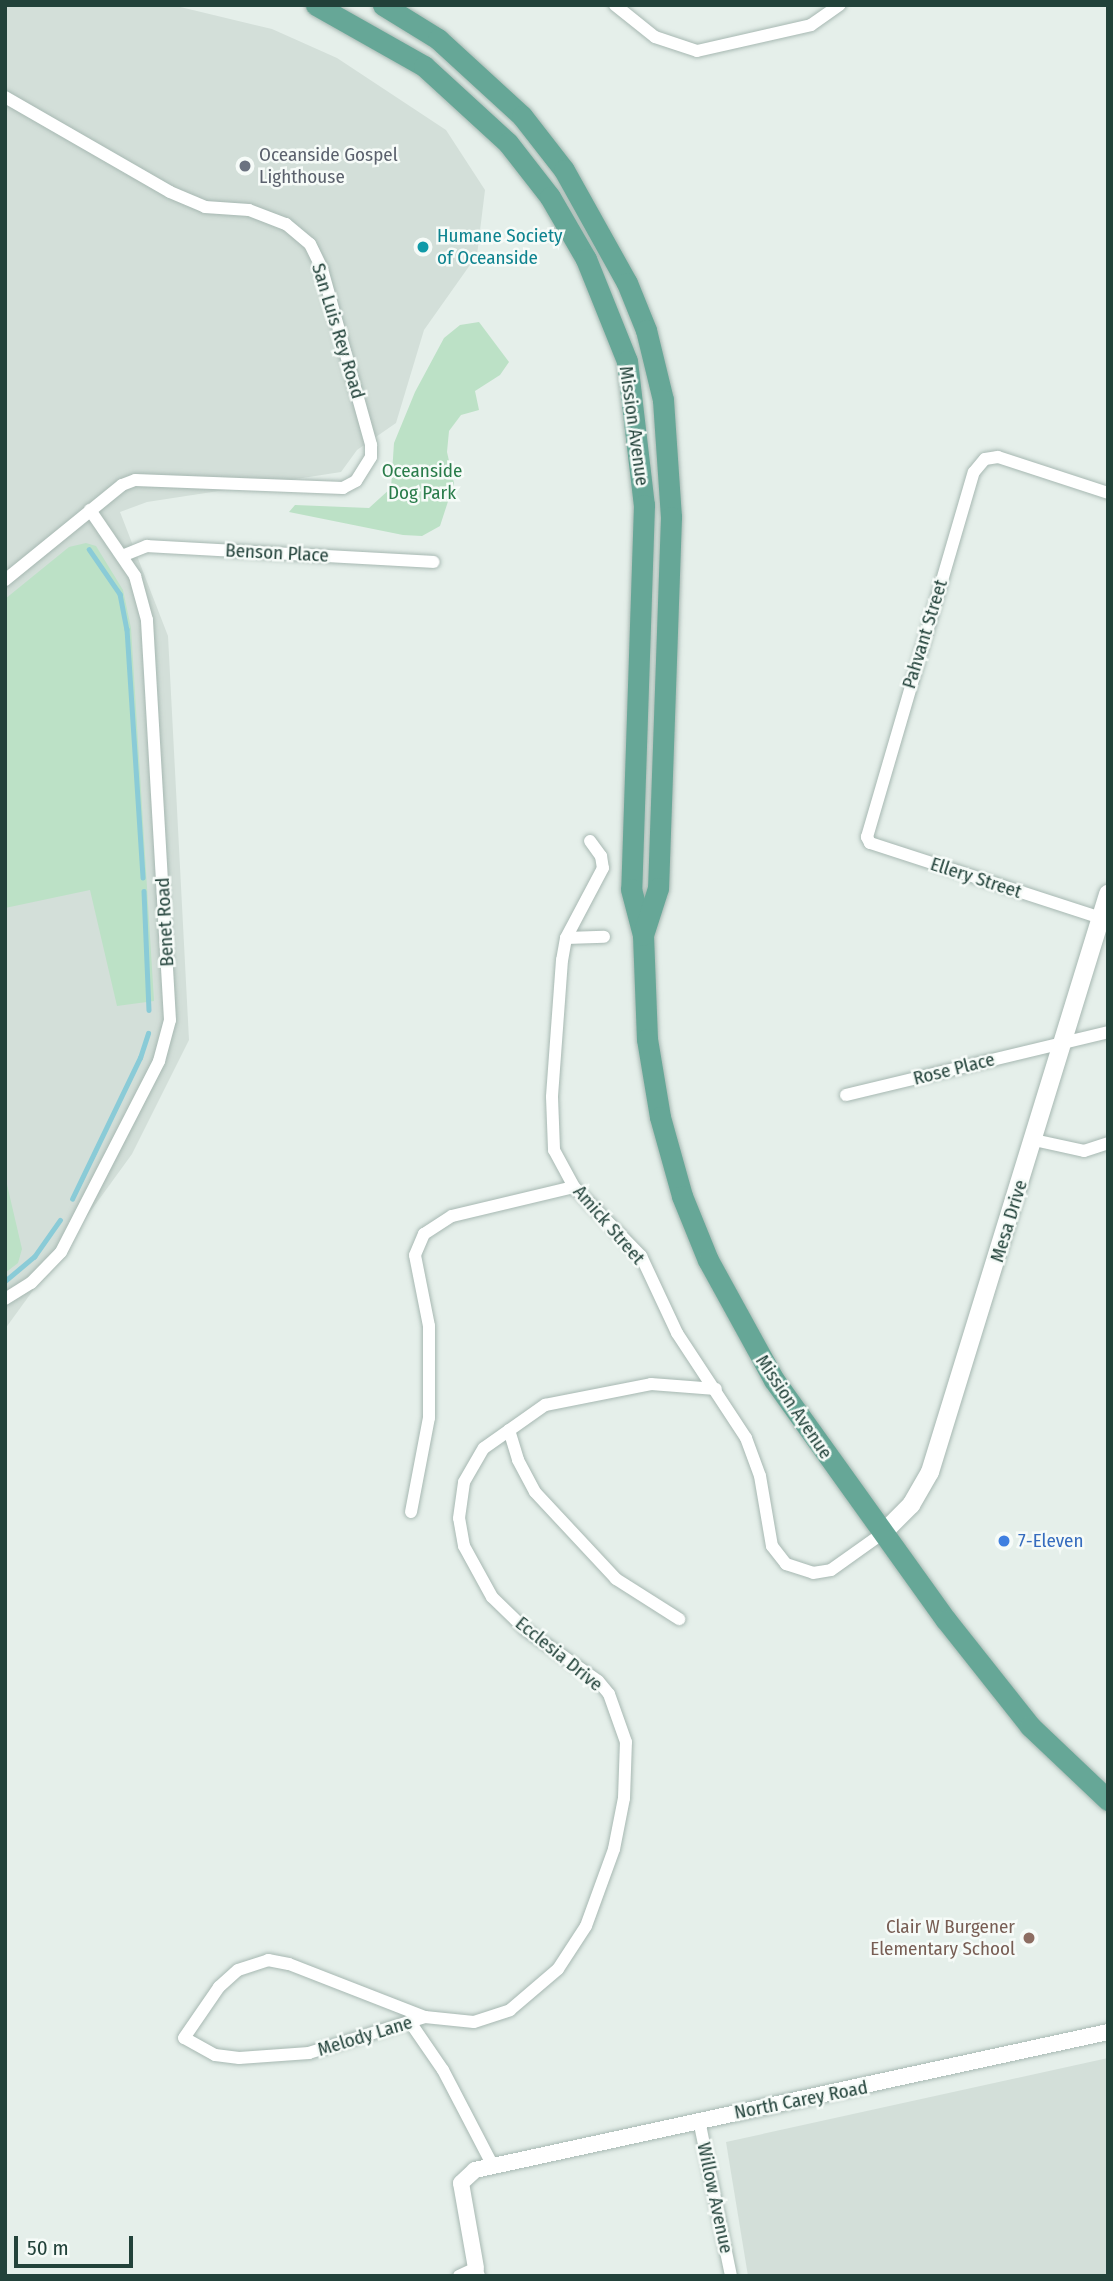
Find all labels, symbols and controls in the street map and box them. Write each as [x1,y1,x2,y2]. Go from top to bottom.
place label: Oceanside Gospel Lighthouse [259,144,398,188]
marker: Oceanside Gospel Lighthouse [237,158,253,174]
place label: Humane Society of Oceanside [437,225,563,269]
marker: Humane Society of Oceanside [415,239,431,255]
street label: San Luis Rey Road [307,261,369,401]
street label: Mission Avenue [614,365,654,487]
park label: Oceanside Dog Park [382,460,462,504]
street label: Benson Place [225,539,329,567]
street label: Pahvant Street [898,577,952,691]
street label: Ellery Street [928,853,1024,903]
street label: Benet Road [151,877,179,967]
street label: Rose Place [911,1048,997,1090]
street label: Mesa Drive [986,1177,1032,1265]
street label: Amick Street [568,1181,650,1269]
street label: Mission Avenue [751,1351,837,1463]
place label: 7-Eleven [1018,1530,1083,1552]
marker: 7-Eleven [996,1533,1012,1549]
street label: Ecclesia Drive [511,1612,607,1696]
place label: Clair W Burgener Elementary School [870,1916,1015,1960]
marker: Clair W Burgener Elementary School [1021,1930,1037,1946]
street label: Melody Lane [315,2011,415,2061]
street label: North Carey Road [732,2076,870,2124]
street label: Willow Avenue [692,2140,738,2256]
scale bar [18,2222,136,2266]
text: 50 m [27,2235,69,2261]

